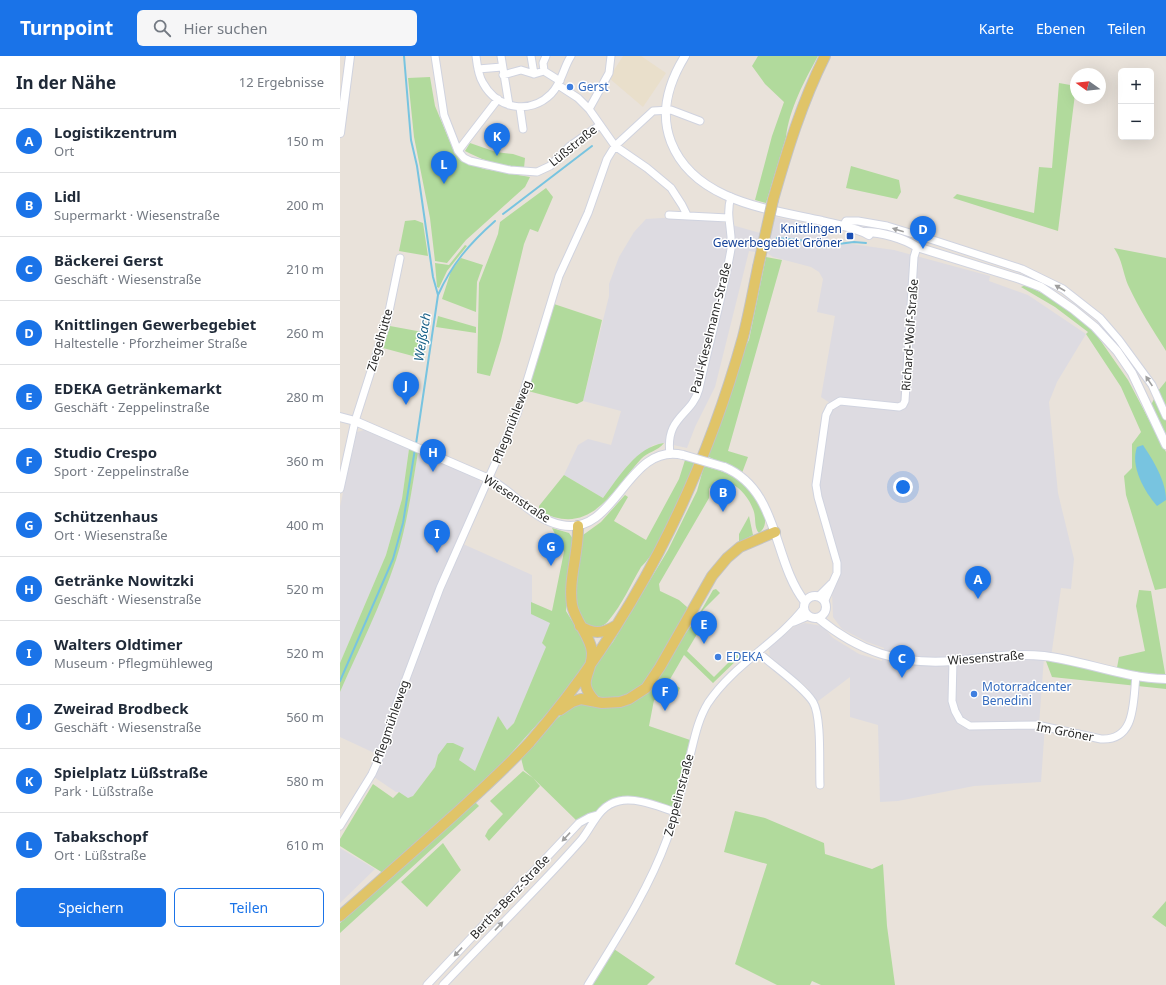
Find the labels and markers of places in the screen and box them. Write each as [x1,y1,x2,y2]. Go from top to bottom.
place label: Gerst [578,78,609,95]
marker: Gerst [565,82,575,92]
pin: K [484,123,510,156]
pin: L [431,151,457,184]
pin: D [910,216,936,249]
place label: Knittlingen Gewerbegebiet Gröner [713,220,842,251]
marker: Knittlingen Gewerbegebiet Gröner [845,231,855,241]
pin: J [393,372,419,405]
pin: H [420,439,446,472]
pin: B [710,479,736,512]
pin: I [424,520,450,553]
pin: G [538,533,564,566]
pin: A [965,566,991,599]
pin: E [691,611,717,644]
pin: C [889,645,915,678]
place label: EDEKA [726,648,764,665]
marker: EDEKA [713,652,723,662]
pin: F [652,678,678,711]
place label: Motorradcenter Benedini [982,678,1072,709]
marker: Motorradcenter Benedini [969,689,979,699]

